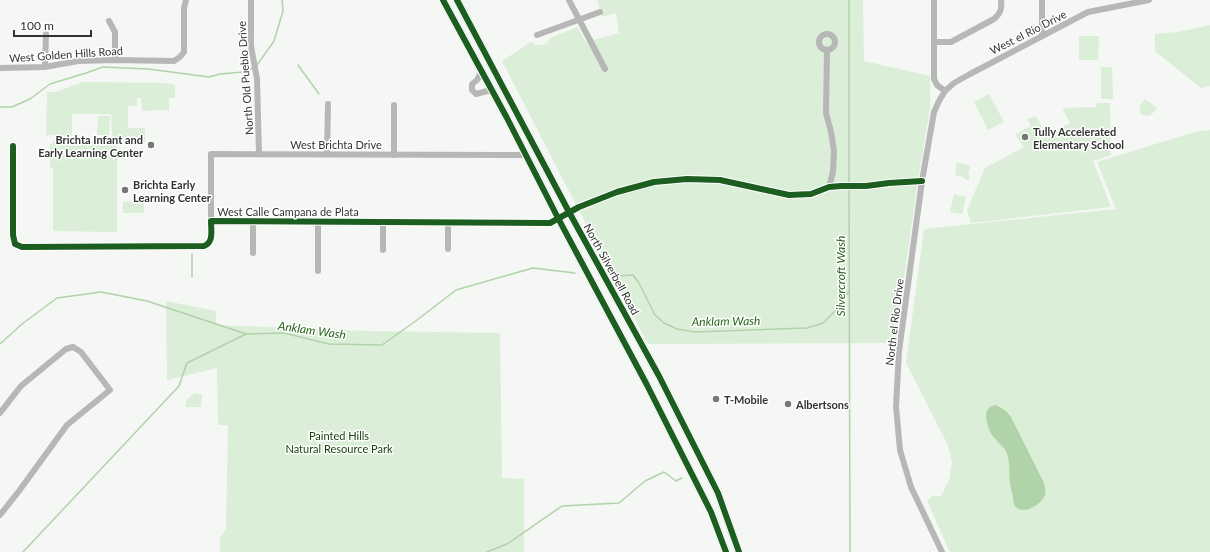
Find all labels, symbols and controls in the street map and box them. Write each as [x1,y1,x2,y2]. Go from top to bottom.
street label: West el Rio Drive [988,7,1069,57]
scale bar [14,12,91,38]
text: 100 m [20,18,54,33]
street label: North Old Pueblo Drive [235,20,255,135]
street label: West Golden Hills Road [9,44,123,64]
place label: Tully Accelerated Elementary School [1033,125,1124,151]
marker: Tully Accelerated Elementary School [1020,132,1030,142]
place label: Brichta Infant and Early Learning Center [38,133,144,159]
street label: West Brichta Drive [290,138,382,151]
marker: Brichta Infant and Early Learning Center [146,140,156,150]
place label: Brichta Early Learning Center [133,178,212,204]
marker: Brichta Early Learning Center [120,185,130,195]
street label: West Calle Campana de Plata [217,205,359,218]
street label: North Silverbell Road [582,221,642,317]
water label: Silvercroft Wash [833,236,848,316]
street label: North el Rio Drive [882,278,906,366]
water label: Anklam Wash [691,313,760,329]
water label: Anklam Wash [276,318,347,342]
place label: T-Mobile [724,393,768,406]
marker: T-Mobile [711,394,721,404]
place label: Albertsons [795,398,849,411]
marker: Albertsons [783,399,793,409]
park label: Painted Hills Natural Resource Park [285,429,393,455]

